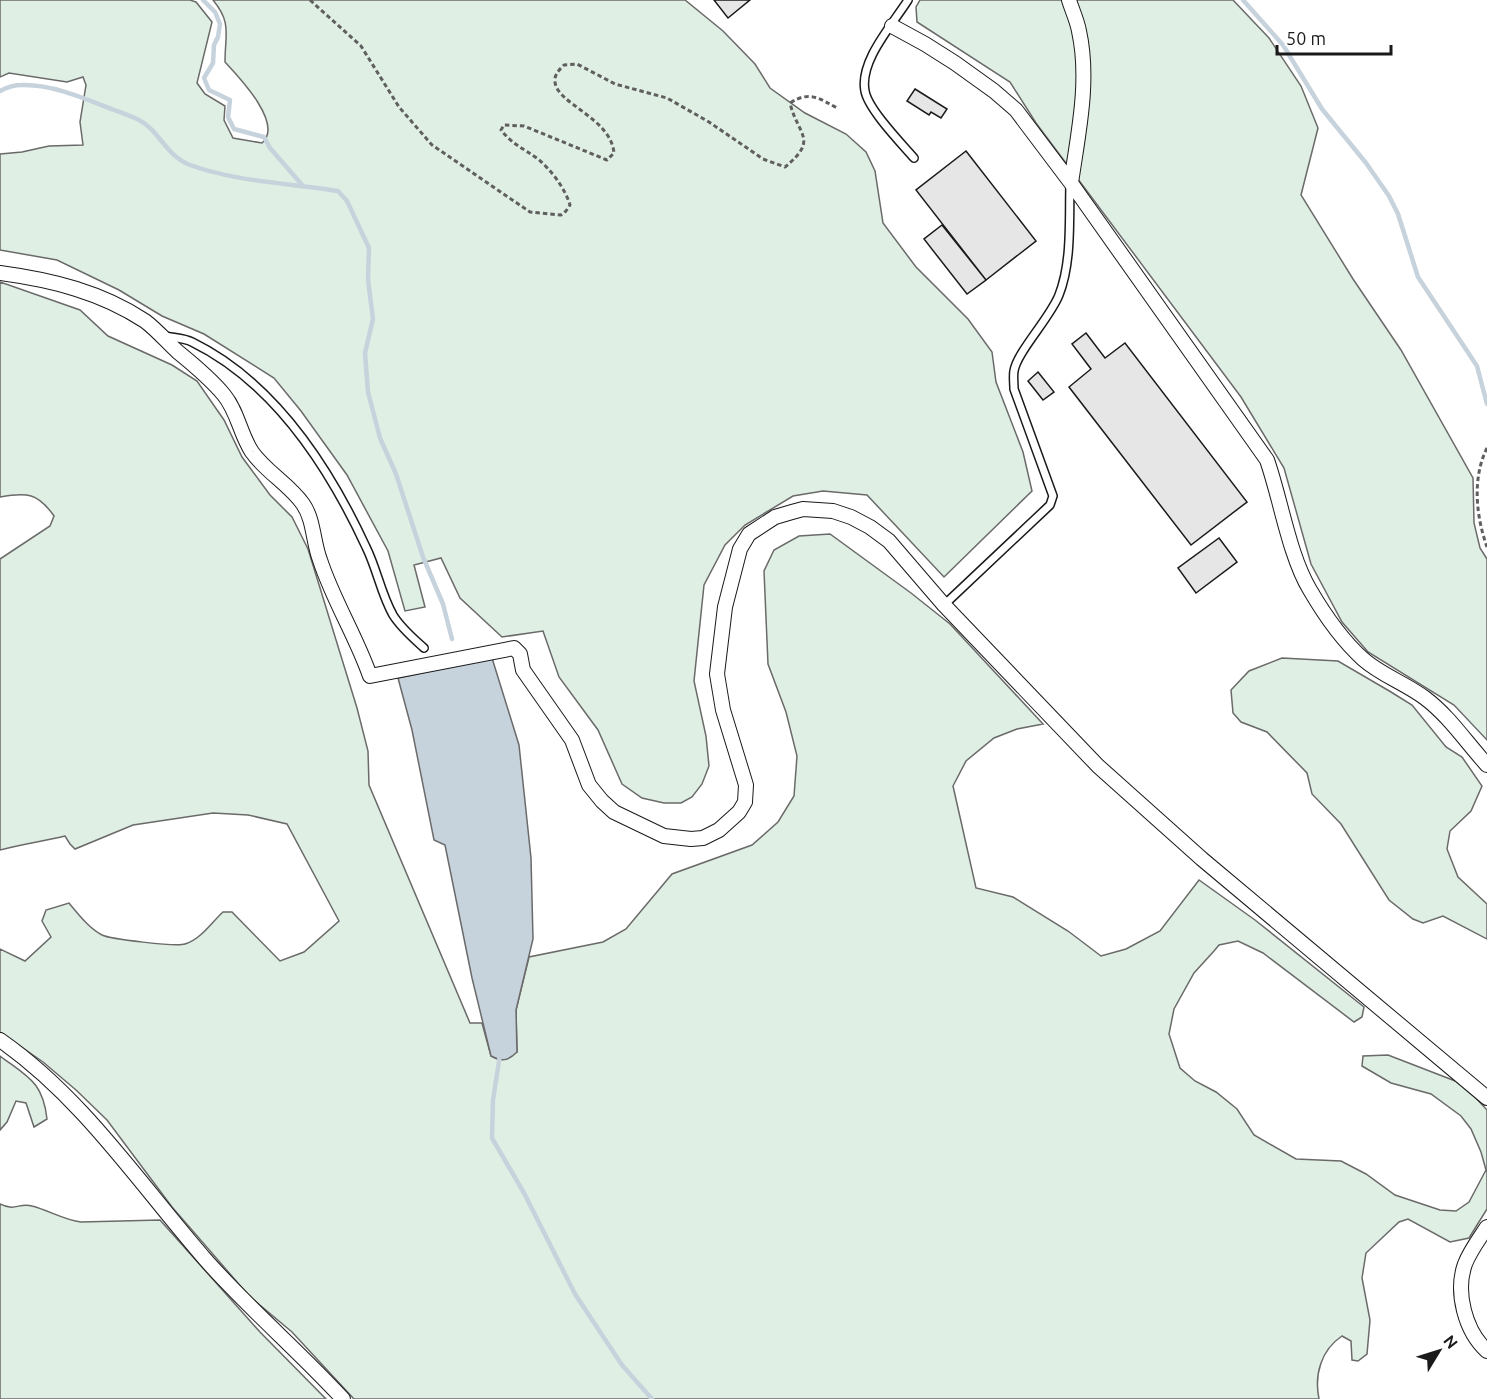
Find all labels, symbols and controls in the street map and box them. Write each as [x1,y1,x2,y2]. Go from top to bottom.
scale bar [1277,18,1391,56]
text: 50 m [1286,28,1326,48]
north arrow [1409,1321,1469,1381]
text: N [1440,1332,1462,1352]

